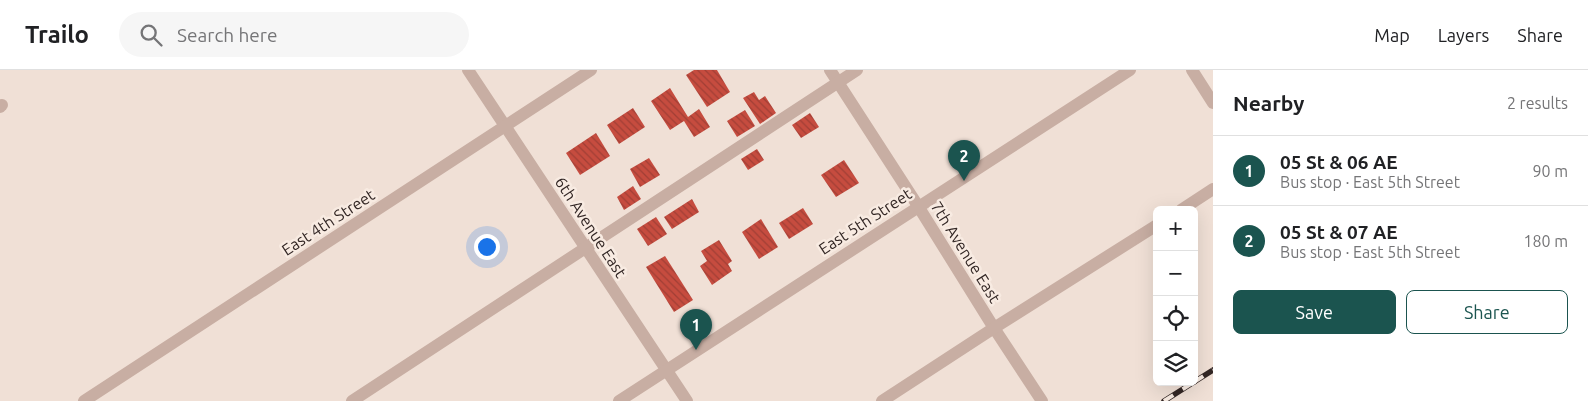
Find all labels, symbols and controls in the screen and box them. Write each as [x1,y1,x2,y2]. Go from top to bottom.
search box [119,12,469,57]
text: Trailo [25,21,89,48]
icon: search [137,21,165,49]
text: Search here [177,24,278,46]
text: Map [1374,25,1410,45]
text: Layers [1438,25,1489,45]
text: Share [1517,25,1563,45]
text: Nearby [1233,91,1304,115]
text: 2 results [1507,94,1568,112]
pin: 2 [948,140,980,181]
text: 05 St & 06 AE [1280,151,1398,173]
text: 1 [1244,162,1254,180]
text: 90 m [1532,162,1568,180]
street label: 6th Avenue East [552,173,631,281]
text: Bus stop · East 5th Street [1280,173,1460,191]
street label: East 5th Street [815,184,915,258]
street label: East 4th Street [278,185,378,259]
street label: 7th Avenue East [928,198,1005,307]
map controls [1153,206,1198,386]
button: + [1153,206,1198,251]
text: 05 St & 07 AE [1280,221,1398,243]
text: 2 [1244,232,1254,250]
text: 180 m [1523,232,1568,250]
your location [474,234,500,260]
text: Bus stop · East 5th Street [1280,243,1460,261]
button: − [1153,251,1198,296]
button: Save [1233,290,1396,334]
button: Share [1406,290,1568,334]
button: locate [1153,296,1198,341]
pin: 1 [680,309,712,350]
button: layers [1153,341,1198,386]

